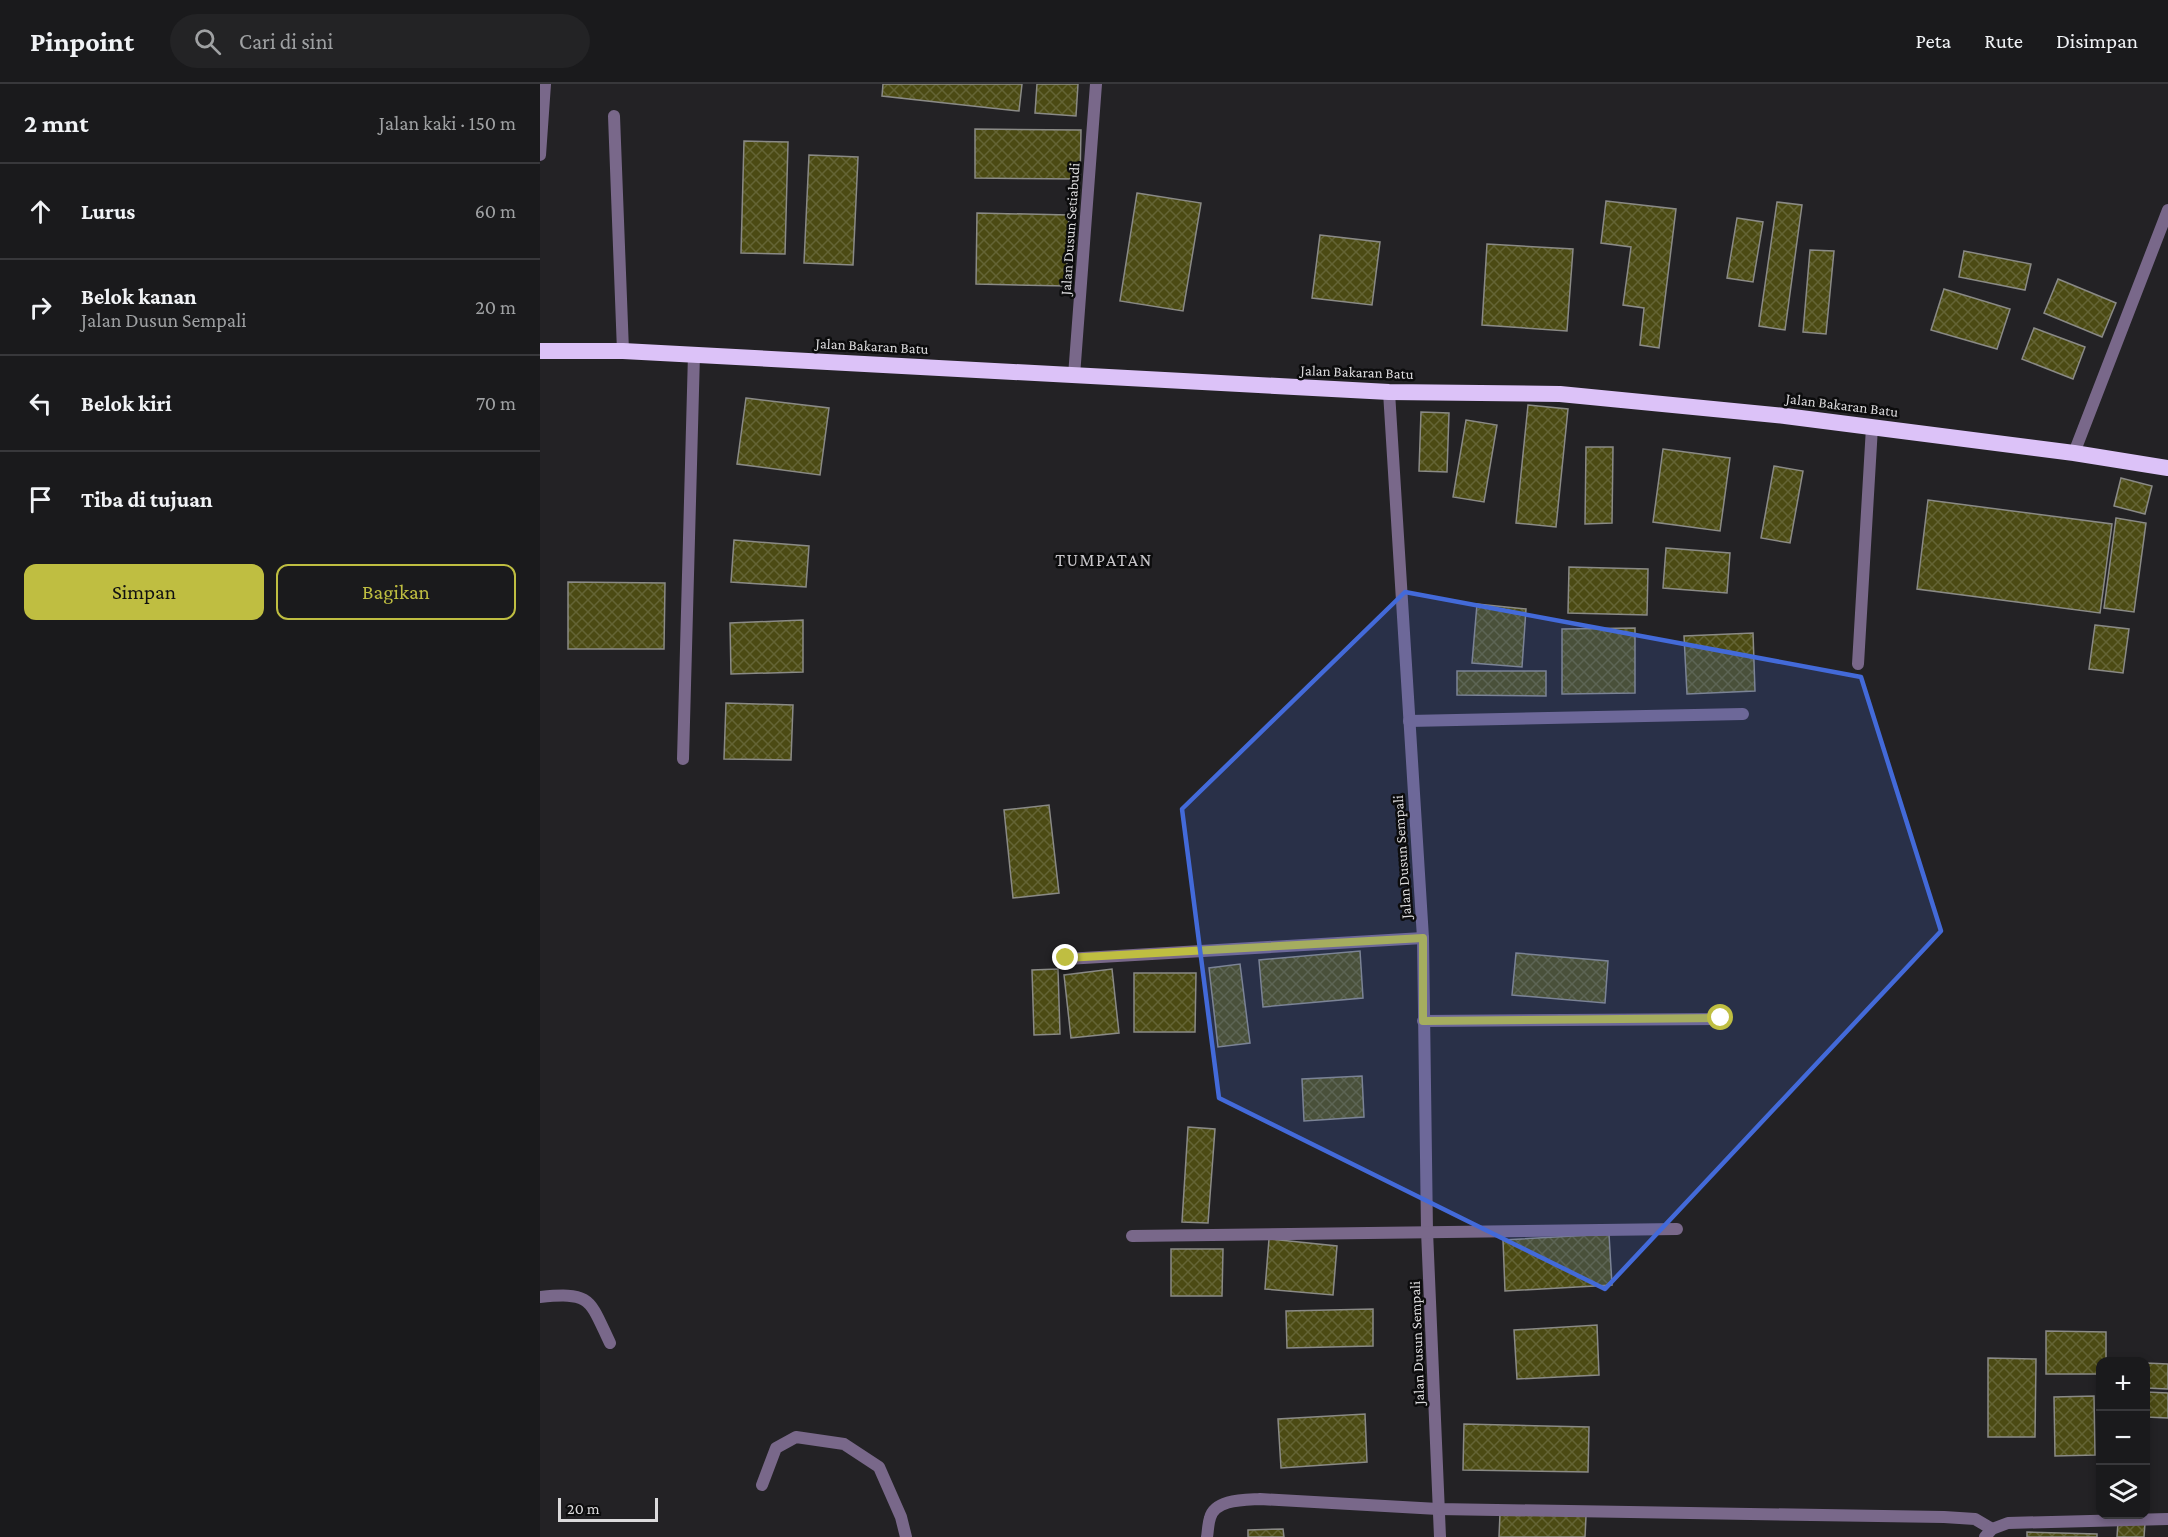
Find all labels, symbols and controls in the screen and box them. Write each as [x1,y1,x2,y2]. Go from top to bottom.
search box [170,14,590,68]
icon: search [191,25,224,58]
text: Pinpoint [30,26,134,57]
text: Cari di sini [239,29,333,54]
text: Peta [1915,29,1951,53]
text: Rute [1984,29,2023,53]
text: Disimpan [2056,29,2138,53]
text: 2 mnt [24,109,89,138]
text: Jalan kaki · 150 m [379,112,516,134]
street label: Jalan Dusun Setiabudi [1057,162,1084,298]
icon: ahead [24,195,57,228]
text: Lurus [81,199,135,224]
text: 60 m [475,200,516,222]
text: Belok kanan [81,284,197,309]
icon: right [24,291,57,324]
text: 20 m [475,296,516,318]
text: Jalan Dusun Sempali [81,309,247,331]
street label: Jalan Bakaran Batu [813,335,929,358]
street label: Jalan Bakaran Batu [1298,362,1414,383]
icon: left [24,387,57,420]
street label: Jalan Bakaran Batu [1783,390,1899,421]
text: Belok kiri [81,391,172,416]
text: 70 m [476,392,516,414]
icon: arrive [24,483,57,516]
text: Tiba di tujuan [81,487,213,512]
district label: TUMPATAN [1055,550,1153,570]
button: Simpan [24,564,264,620]
button: Bagikan [276,564,516,620]
street label: Jalan Dusun Sempali [1390,794,1415,921]
route end [1052,944,1078,970]
route start [1707,1004,1733,1030]
street label: Jalan Dusun Sempali [1407,1281,1428,1407]
map controls [2096,1357,2150,1519]
button: + [2096,1357,2150,1411]
button: − [2096,1411,2150,1465]
button: layers [2096,1465,2150,1519]
scale bar [558,1495,658,1522]
text: 20 m [567,1500,600,1517]

